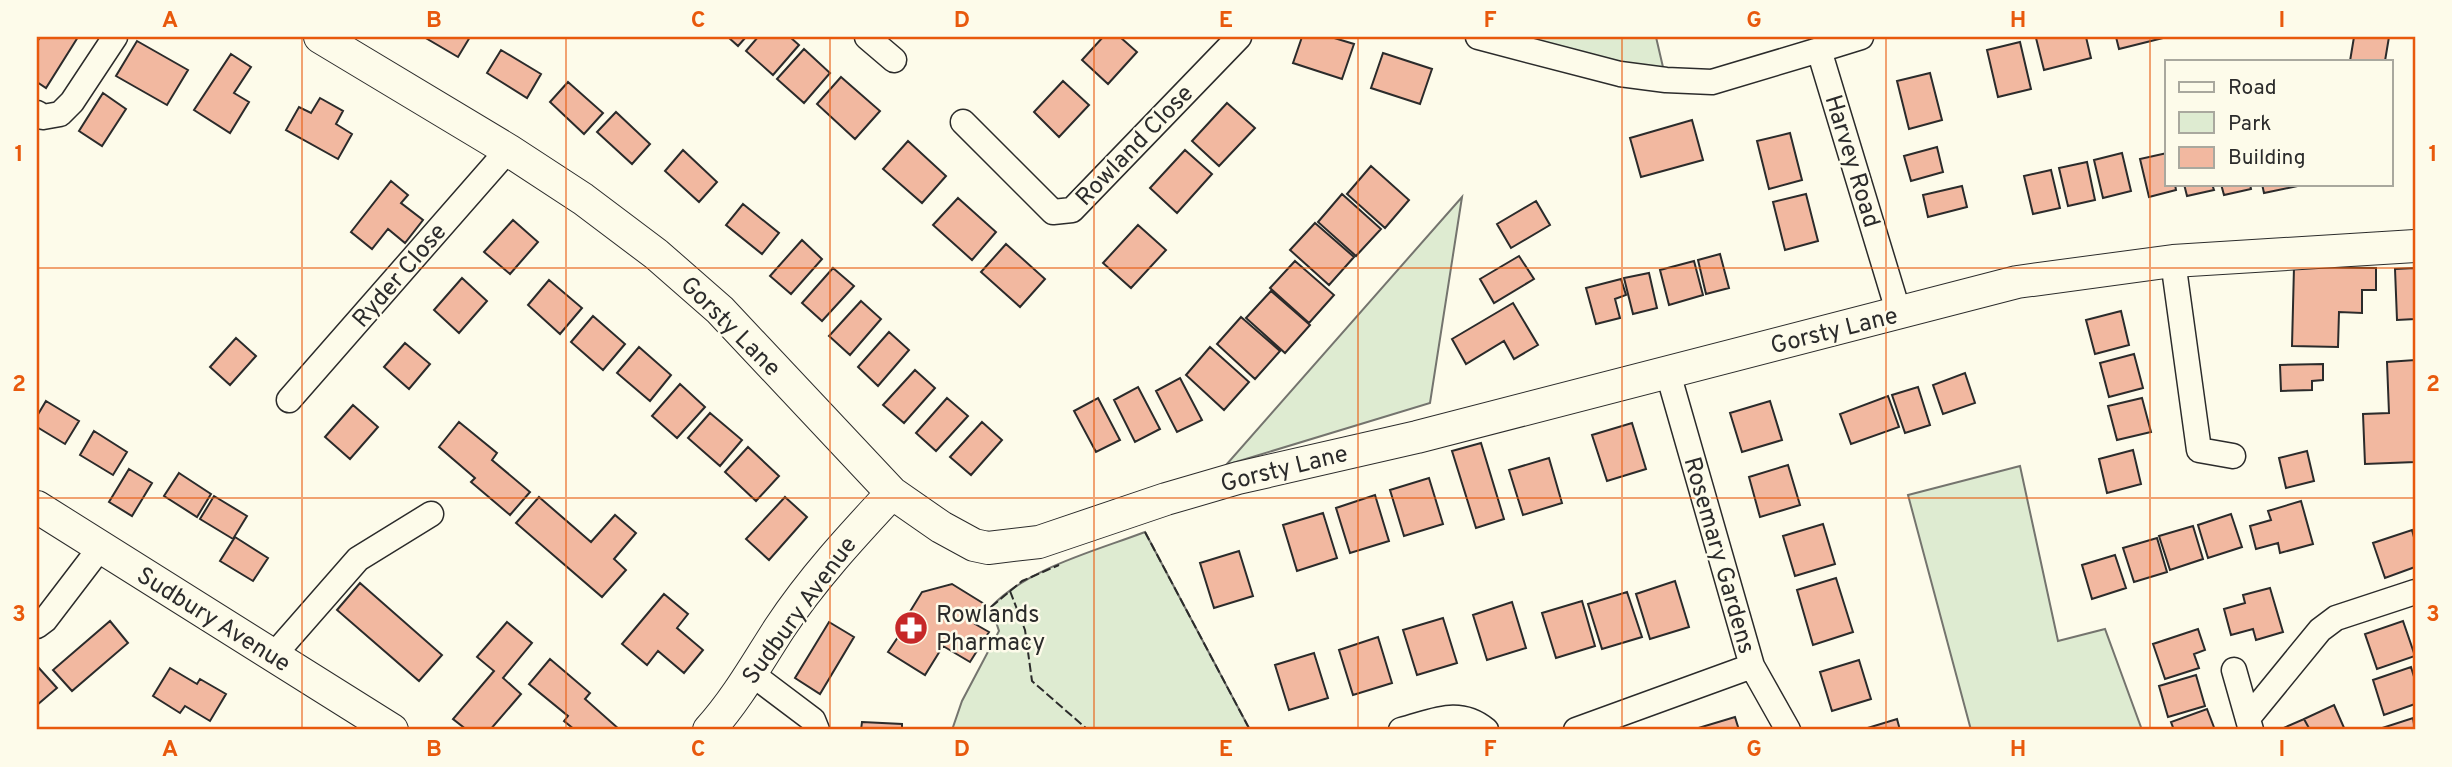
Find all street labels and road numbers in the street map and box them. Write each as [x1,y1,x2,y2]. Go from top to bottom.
street label: Rowland Close [1070,80,1201,213]
street label: Harvey Road [1817,92,1885,232]
street label: Ryder Close [347,218,454,335]
street label: Gorsty Lane [673,271,786,384]
street label: Gorsty Lane [1768,302,1901,362]
street label: Gorsty Lane [1218,440,1351,500]
street label: Rosemary Gardens [1676,454,1761,658]
street label: Sudbury Avenue [737,531,864,691]
street label: Sudbury Avenue [131,561,295,680]

